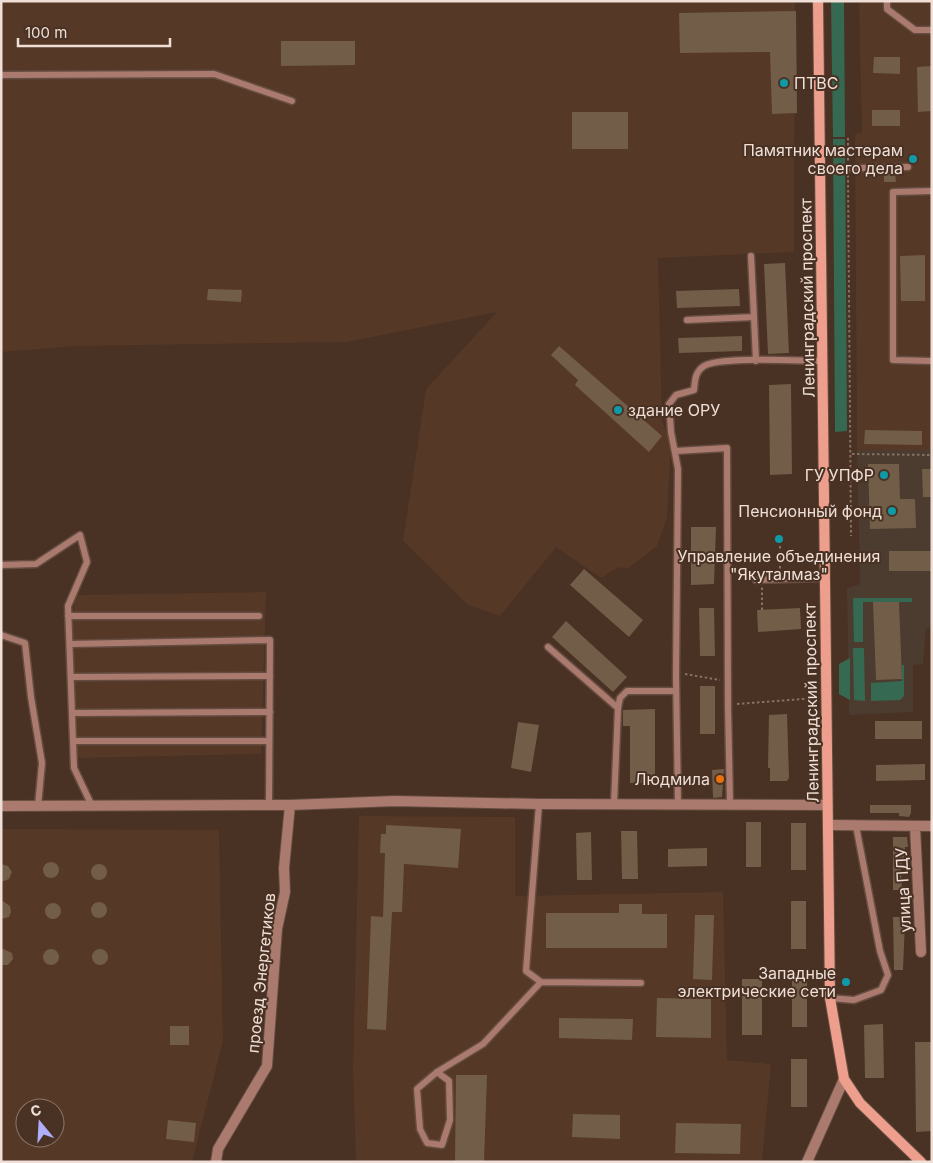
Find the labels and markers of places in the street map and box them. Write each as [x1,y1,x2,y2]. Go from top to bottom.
place label: ПТВС [794,73,838,93]
marker: ПТВС [778,77,790,89]
place label: Памятник мастерам своего дела [743,140,903,178]
marker: Памятник мастерам своего дела [907,153,919,165]
place label: здание ОРУ [628,400,720,420]
marker: здание ОРУ [612,404,624,416]
place label: ГУ УПФР [805,465,874,485]
marker: ГУ УПФР [878,469,890,481]
place label: Пенсионный фонд [738,501,882,521]
marker: Пенсионный фонд [886,505,898,517]
marker: Управление объединения "Якуталмаз" [773,533,785,545]
place label: Управление объединения "Якуталмаз" [678,546,880,584]
place label: Людмила [635,769,710,789]
marker: Людмила [714,773,726,785]
place label: Западные электрические сети [677,963,836,1001]
marker: Западные электрические сети [840,976,852,988]

